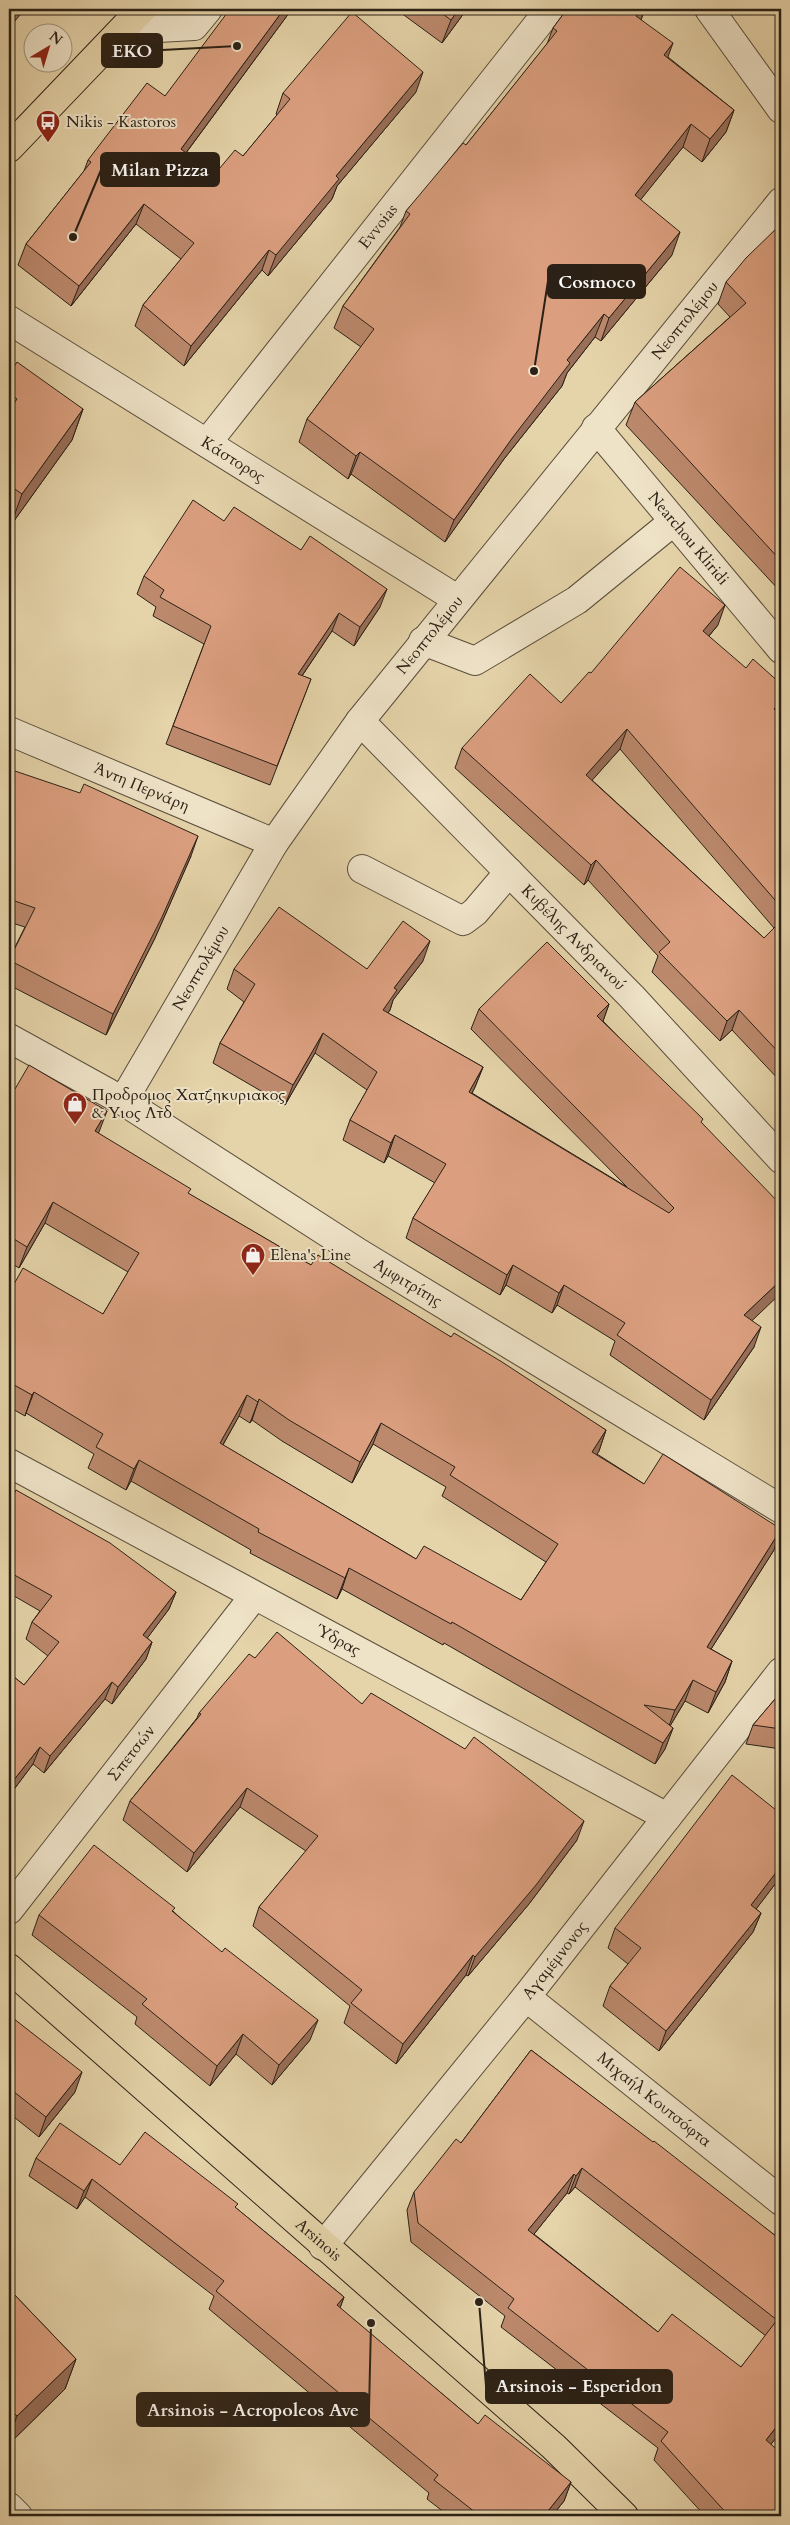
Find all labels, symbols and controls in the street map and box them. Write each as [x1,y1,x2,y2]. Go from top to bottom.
north arrow [22,22,72,72]
text: N [45,27,66,49]
callout: EKO [102,34,162,67]
text: EKO [112,39,152,64]
bus stop icon: Nikis - Kastoros [35,109,61,143]
place label: Nikis - Kastoros [66,111,176,133]
callout: Milan Pizza [101,153,219,186]
text: Milan Pizza [111,158,209,183]
street label: Evvoias [354,199,403,253]
callout: Cosmoco [548,265,645,298]
text: Cosmoco [558,270,636,295]
street label: Νεοπτολέμου [646,276,724,364]
street label: Κάστορος [197,431,269,488]
street label: Nearchou Kliridi [643,487,734,590]
street label: Νεοπτολέμου [391,591,468,679]
street label: Άντη Περνάρη [91,757,193,817]
street label: Κυβέλης Ανδριανού [516,880,630,995]
street label: Νεοπτολέμου [167,921,234,1015]
place label: Προδρομος Χατζηκυριακος & Υιος Λτδ [92,1084,285,1124]
shop icon: Προδρομος Χατζηκυριακος & Υιος Λτδ [62,1091,88,1125]
shop icon: Elena's Line [240,1242,266,1276]
place label: Elena's Line [270,1244,351,1266]
street label: Αμφιτρίτης [369,1253,446,1312]
street label: Ύδρας [311,1619,365,1661]
street label: Σπετσών [103,1721,160,1786]
street label: Αγαμέμνονος [517,1916,593,2004]
street label: Μιχαήλ Κουτσόφτα [592,2047,716,2152]
street label: Arsinois [291,2214,346,2266]
callout: Arsinois - Esperidon [486,2370,672,2403]
text: Arsinois - Esperidon [496,2374,663,2399]
callout: Arsinois - Acropoleos Ave [137,2393,369,2426]
text: Arsinois - Acropoleos Ave [147,2398,359,2423]

